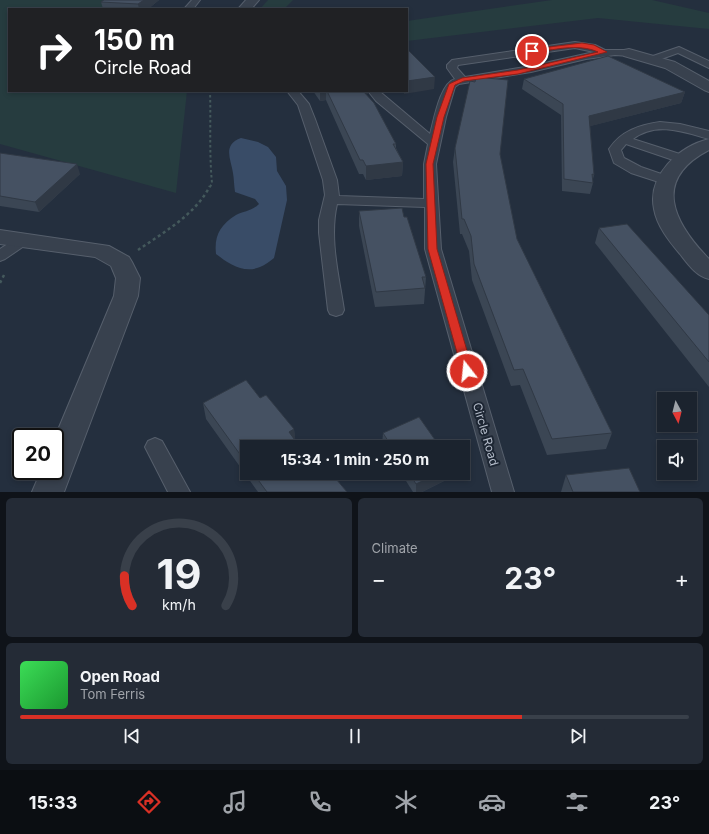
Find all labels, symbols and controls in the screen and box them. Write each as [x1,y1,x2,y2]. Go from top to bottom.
text: 150 m [94,23,175,57]
icon: right [28,24,80,76]
pin [515,34,549,68]
icon: arrive [521,40,543,62]
text: Circle Road [94,57,192,78]
position arrow [446,350,488,392]
north arrow [657,392,697,432]
map controls [657,392,697,480]
street label: Circle Road [470,401,502,467]
speed limit sign: 20 [12,428,64,480]
button: sound [657,440,697,480]
text: 15:34 · 1 min · 250 m [281,450,429,469]
text: Climate [372,540,418,556]
text: 19 [156,548,201,598]
text: 23° [504,560,556,596]
text: − [372,566,386,592]
text: + [674,566,689,592]
text: km/h [162,595,196,612]
text: Open Road [80,667,160,686]
text: Tom Ferris [80,686,145,702]
icon: previous [121,725,143,747]
icon: pause [344,725,366,747]
icon: next [567,725,589,747]
icon: directions [135,788,163,816]
icon: music [221,788,249,816]
icon: phone [306,788,334,816]
icon: climate [392,788,420,816]
icon: car [478,788,506,816]
icon: filters [563,788,591,816]
text: 15:33 [29,792,77,813]
text: 23° [649,792,680,813]

